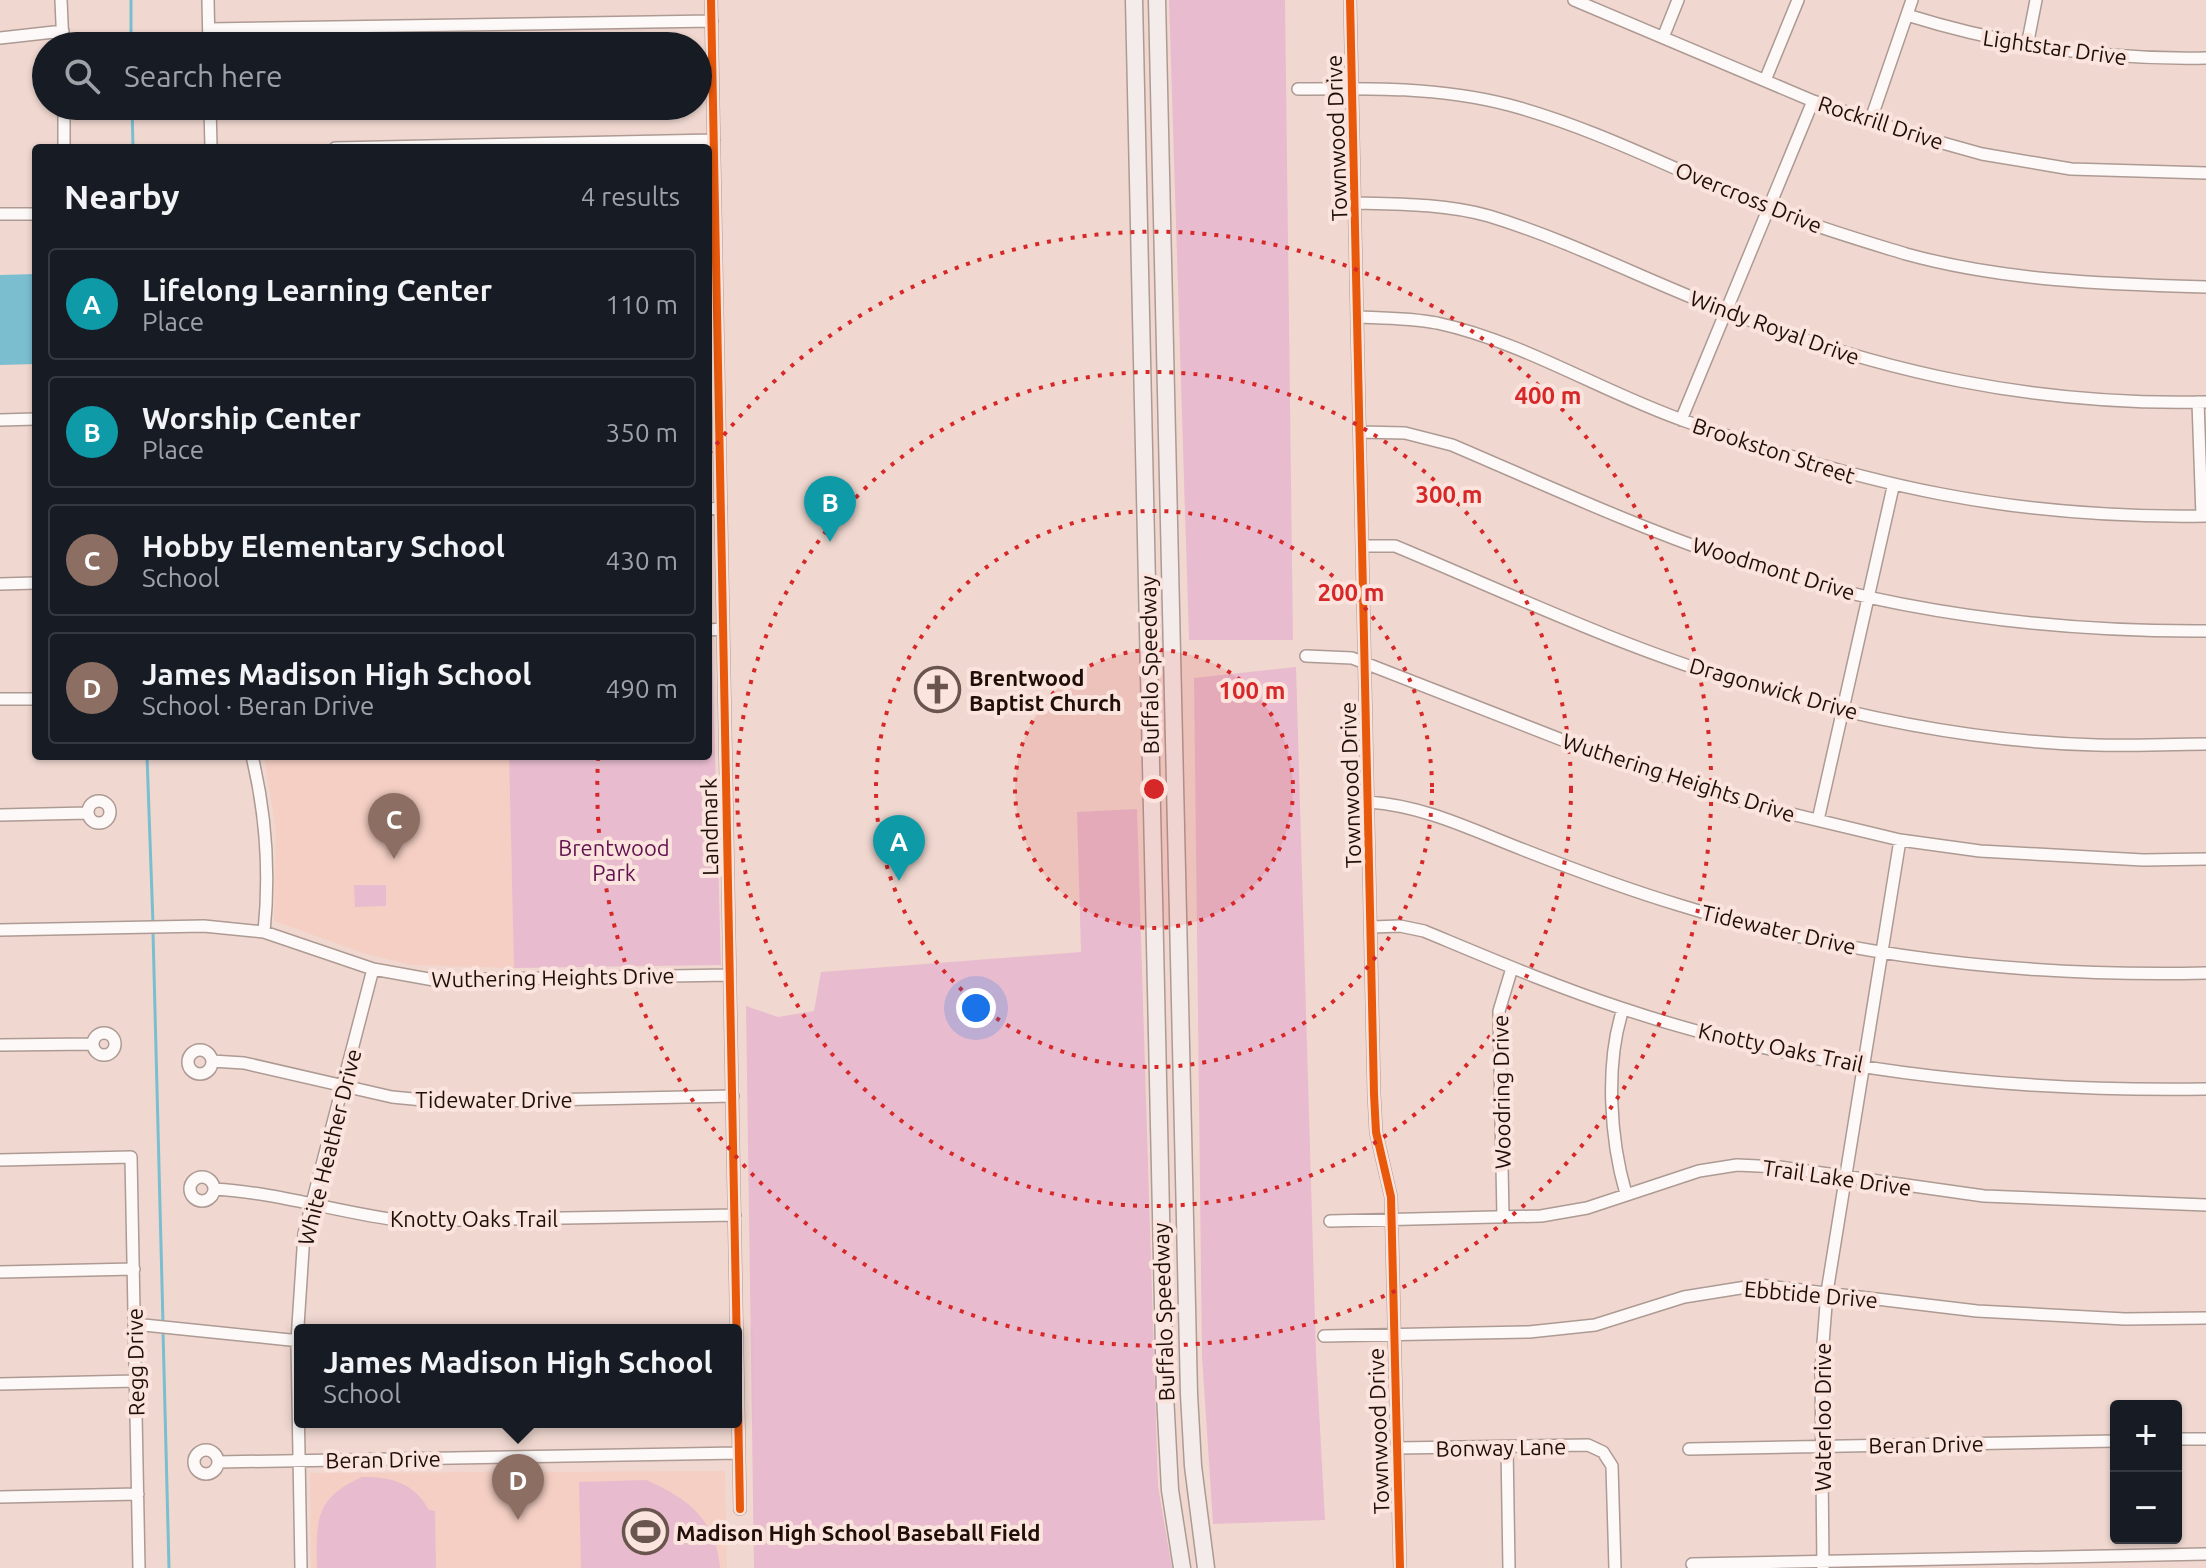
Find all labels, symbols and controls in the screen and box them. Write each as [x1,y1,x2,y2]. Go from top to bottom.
street label: Lightstar Drive [1981,25,2129,69]
search box [32,32,712,120]
icon: search [60,54,104,98]
street label: Townwood Drive [1321,54,1351,222]
text: Search here [124,59,283,93]
street label: Rockrill Drive [1815,90,1947,154]
street label: Overcross Drive [1672,156,1826,238]
text: Nearby [64,177,179,215]
text: 4 results [581,182,680,211]
text: Lifelong Learning Center [142,273,492,307]
street label: Windy Royal Drive [1687,285,1863,369]
text: A [83,290,101,319]
text: 110 m [606,290,678,319]
text: Place [142,307,204,336]
text: 400 m [1515,382,1581,409]
text: Worship Center [142,401,361,435]
street label: Brookston Street [1690,412,1859,488]
text: B [83,418,101,447]
text: 350 m [606,418,678,447]
text: Place [142,435,204,464]
pin: B [804,476,856,542]
text: 300 m [1416,481,1482,508]
text: Hobby Elementary School [142,529,505,563]
street label: Woodmont Drive [1690,531,1858,605]
text: C [84,546,100,575]
text: 430 m [606,546,678,575]
text: School [142,563,220,592]
street label: Buffalo Speedway [1135,575,1163,755]
text: 200 m [1318,579,1384,606]
street label: Dragonwick Drive [1687,652,1861,724]
text: James Madison High School [142,657,531,691]
place label: Brentwood Baptist Church [969,665,1122,715]
church icon: Brentwood Baptist Church [914,666,962,714]
text: D [83,674,101,703]
text: 490 m [606,674,678,703]
text: 100 m [1219,677,1285,704]
text: School · Beran Drive [142,691,374,720]
street label: Townwood Drive [1335,701,1365,869]
street label: Wuthering Heights Drive [1559,728,1799,826]
centre of rings [1140,775,1168,803]
street label: Landmark [696,778,722,876]
pin: C [368,793,420,859]
pin: A [873,815,925,881]
park label: Brentwood Park [558,835,670,885]
street label: Tidewater Drive [1699,899,1859,959]
street label: Wuthering Heights Drive [431,962,675,992]
your location [956,988,996,1028]
street label: Woodring Drive [1487,1015,1515,1169]
street label: Knotty Oaks Trail [1696,1017,1866,1077]
street label: White Heather Drive [292,1046,366,1248]
street label: Tidewater Drive [415,1087,573,1112]
street label: Trail Lake Drive [1761,1154,1913,1200]
street label: Knotty Oaks Trail [390,1206,558,1231]
street label: Buffalo Speedway [1147,1222,1179,1402]
street label: Ebbtide Drive [1743,1276,1879,1312]
street label: Regg Drive [122,1308,148,1416]
popup [294,1324,742,1428]
street label: Waterloo Drive [1810,1343,1835,1491]
text: James Madison High School [323,1345,713,1379]
street label: Townwood Drive [1363,1347,1393,1515]
text: School [323,1379,401,1408]
map controls [2110,1400,2182,1544]
button: + [2110,1400,2182,1472]
street label: Beran Drive [1868,1430,1984,1458]
street label: Bonway Lane [1435,1433,1567,1461]
street label: Beran Drive [325,1445,441,1473]
pin: D [492,1454,544,1520]
button: − [2110,1472,2182,1544]
sports icon: Madison High School Baseball Field [621,1508,669,1556]
place label: Madison High School Baseball Field [676,1520,1040,1545]

